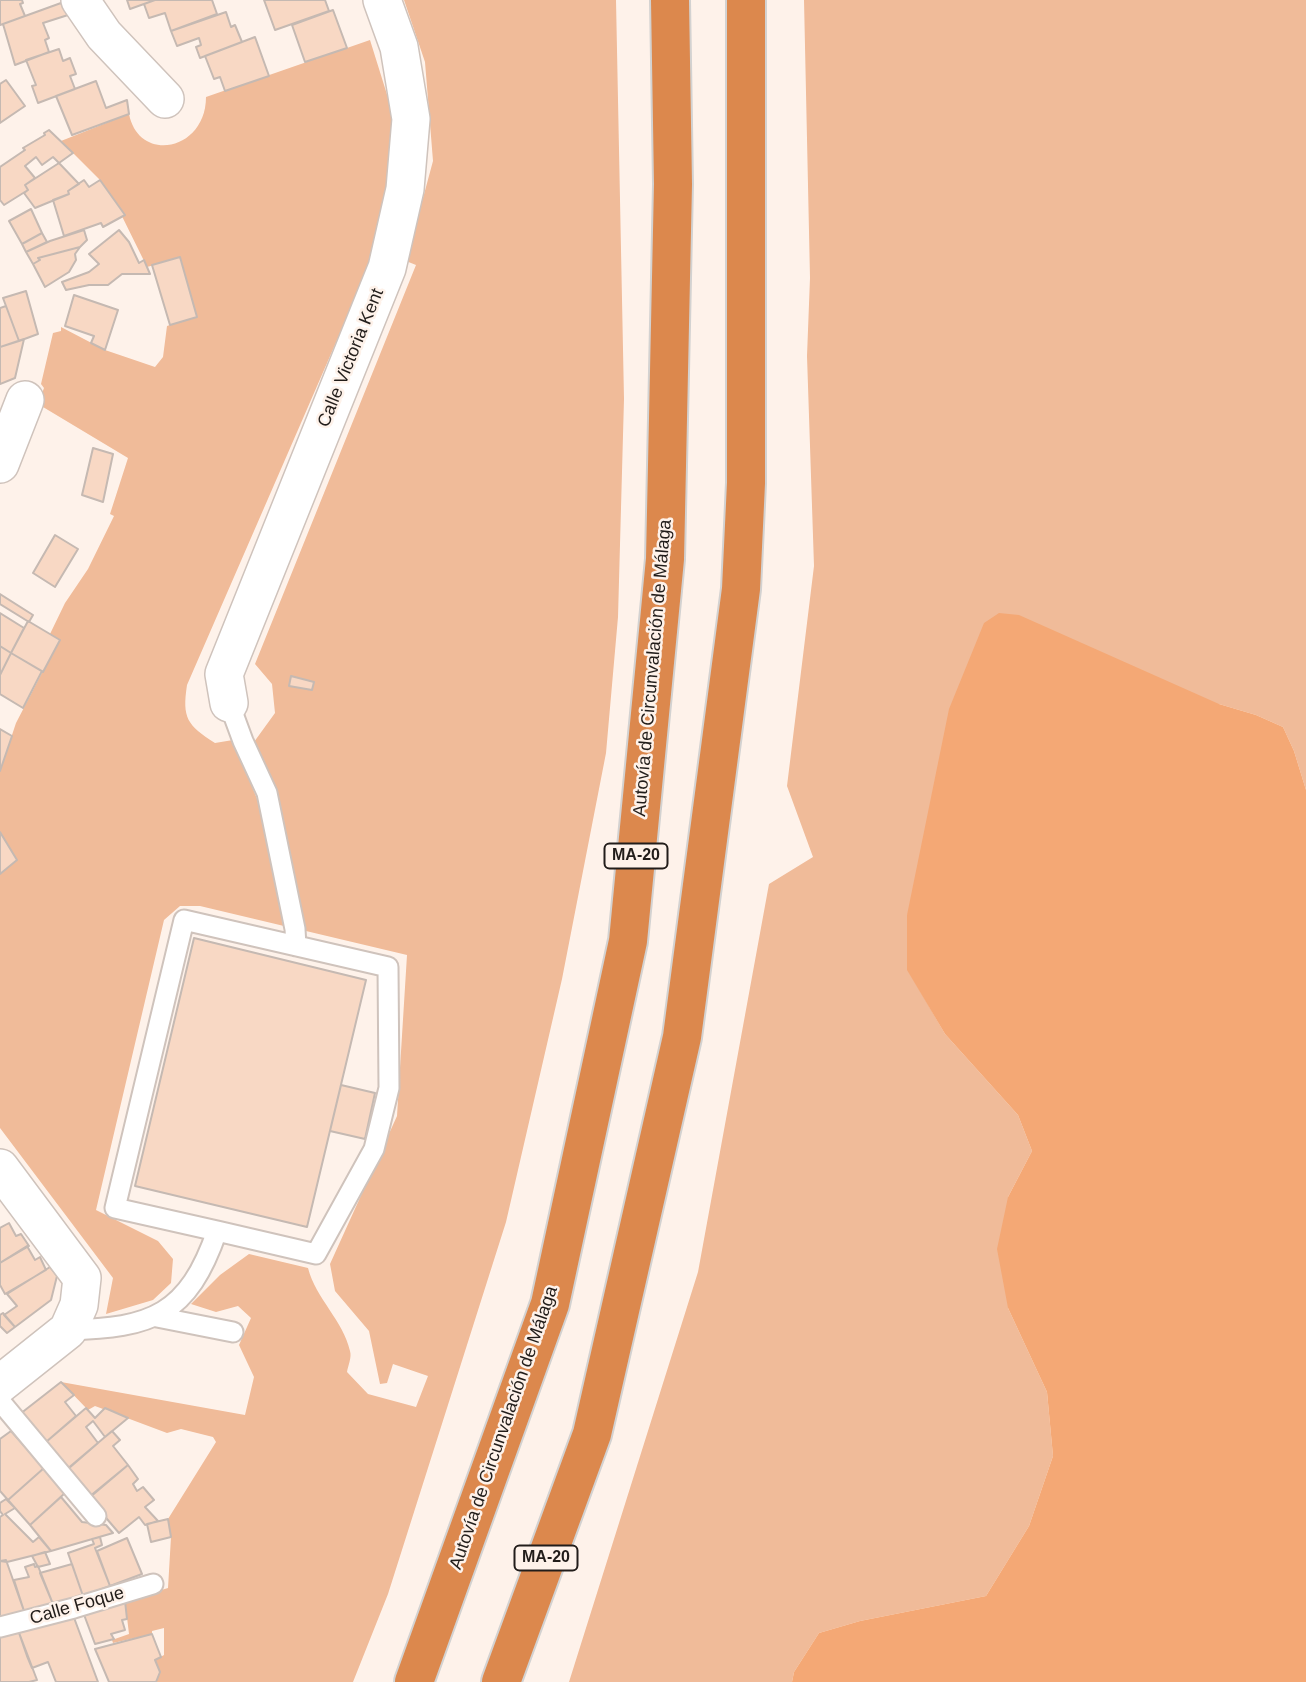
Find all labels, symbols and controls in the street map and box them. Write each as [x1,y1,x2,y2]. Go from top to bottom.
street label: Calle Victoria Kent [313,285,389,431]
street label: Autovía de Circunvalación de Málaga [629,519,677,817]
road number: MA-20 [604,844,668,869]
street label: Autovía de Circunvalación de Málaga [445,1284,563,1572]
road number: MA-20 [514,1546,578,1570]
street label: Calle Foque [27,1582,127,1630]

